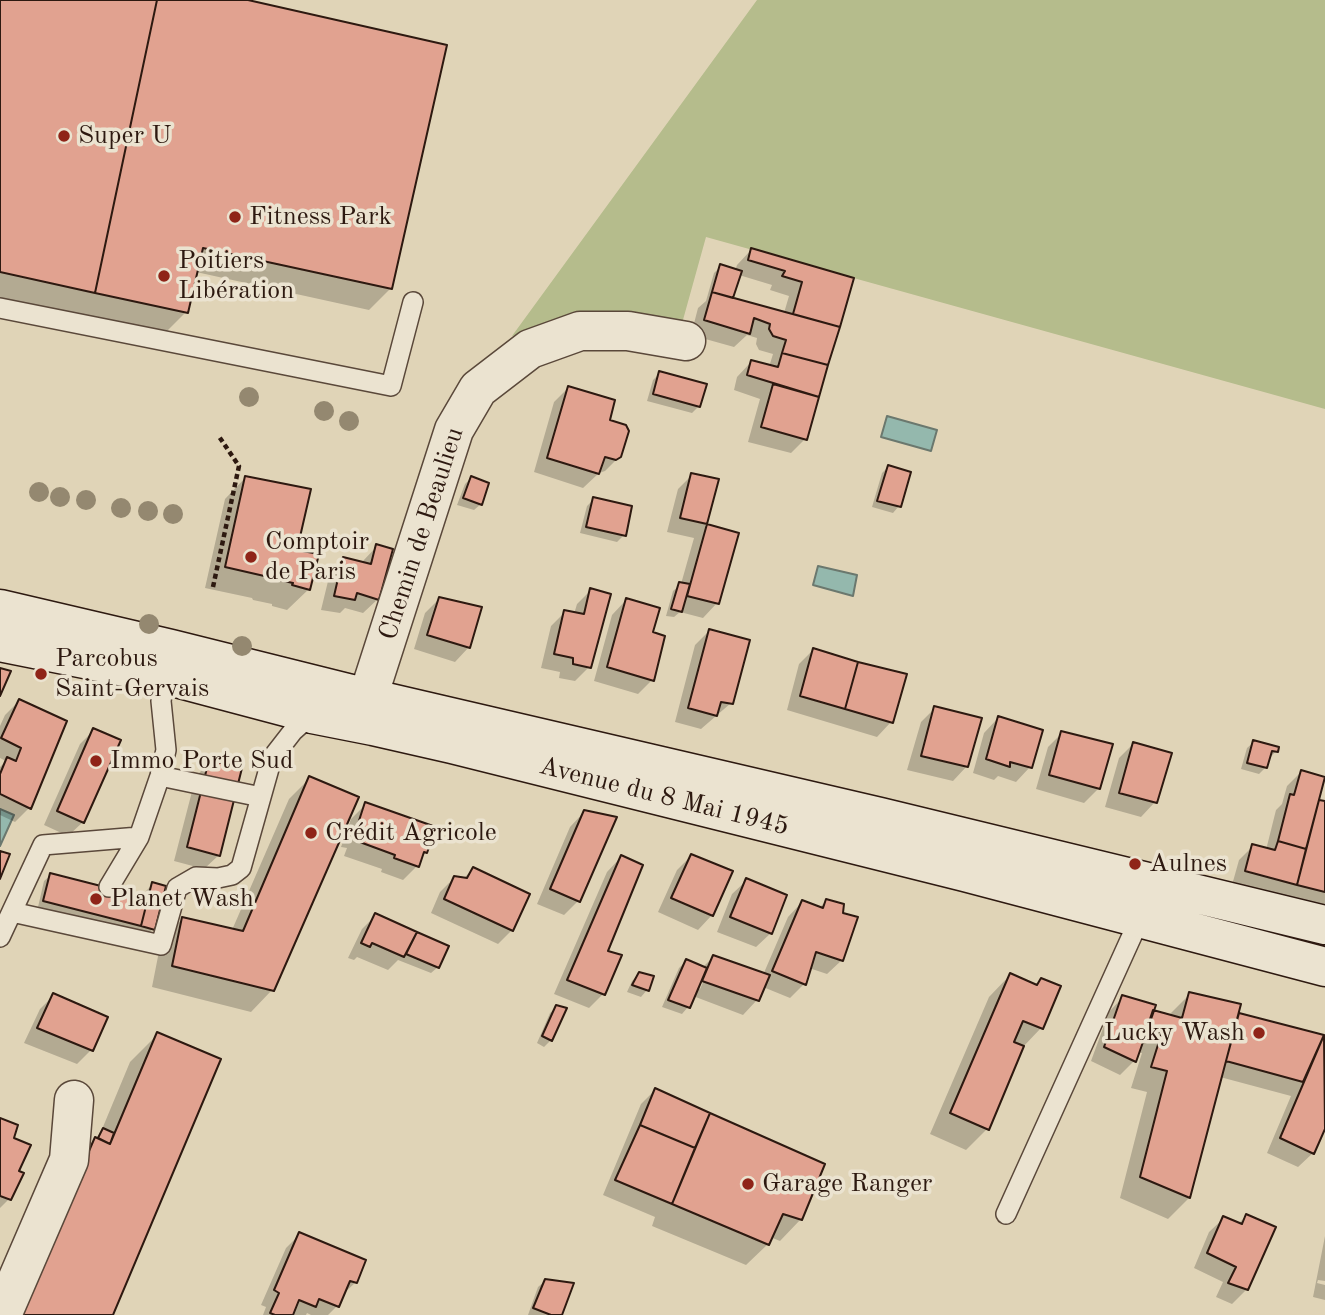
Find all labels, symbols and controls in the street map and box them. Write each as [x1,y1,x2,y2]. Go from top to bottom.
place label: Super U [78,120,172,152]
marker: Super U [56,128,72,144]
place label: Fitness Park [249,201,392,233]
marker: Fitness Park [227,209,243,225]
place label: Poitiers Libération [178,245,294,306]
marker: Poitiers Libération [156,268,172,284]
street label: Chemin de Beaulieu [373,424,471,644]
place label: Comptoir de Paris [265,526,369,588]
marker: Comptoir de Paris [243,549,259,565]
place label: Parcobus Saint-Gervais [55,643,209,704]
marker: Parcobus Saint-Gervais [33,666,49,682]
place label: Immo Porte Sud [110,745,294,777]
street label: Avenue du 8 Mai 1945 [536,751,792,843]
marker: Immo Porte Sud [88,753,104,769]
place label: Crédit Agricole [325,817,497,849]
marker: Crédit Agricole [303,825,319,841]
place label: Aulnes [1149,848,1227,880]
marker: Aulnes [1127,856,1143,872]
place label: Planet Wash [110,883,254,915]
marker: Planet Wash [88,891,104,907]
place label: Lucky Wash [1104,1017,1245,1049]
marker: Lucky Wash [1251,1025,1267,1041]
place label: Garage Ranger [762,1168,933,1200]
marker: Garage Ranger [740,1176,756,1192]

